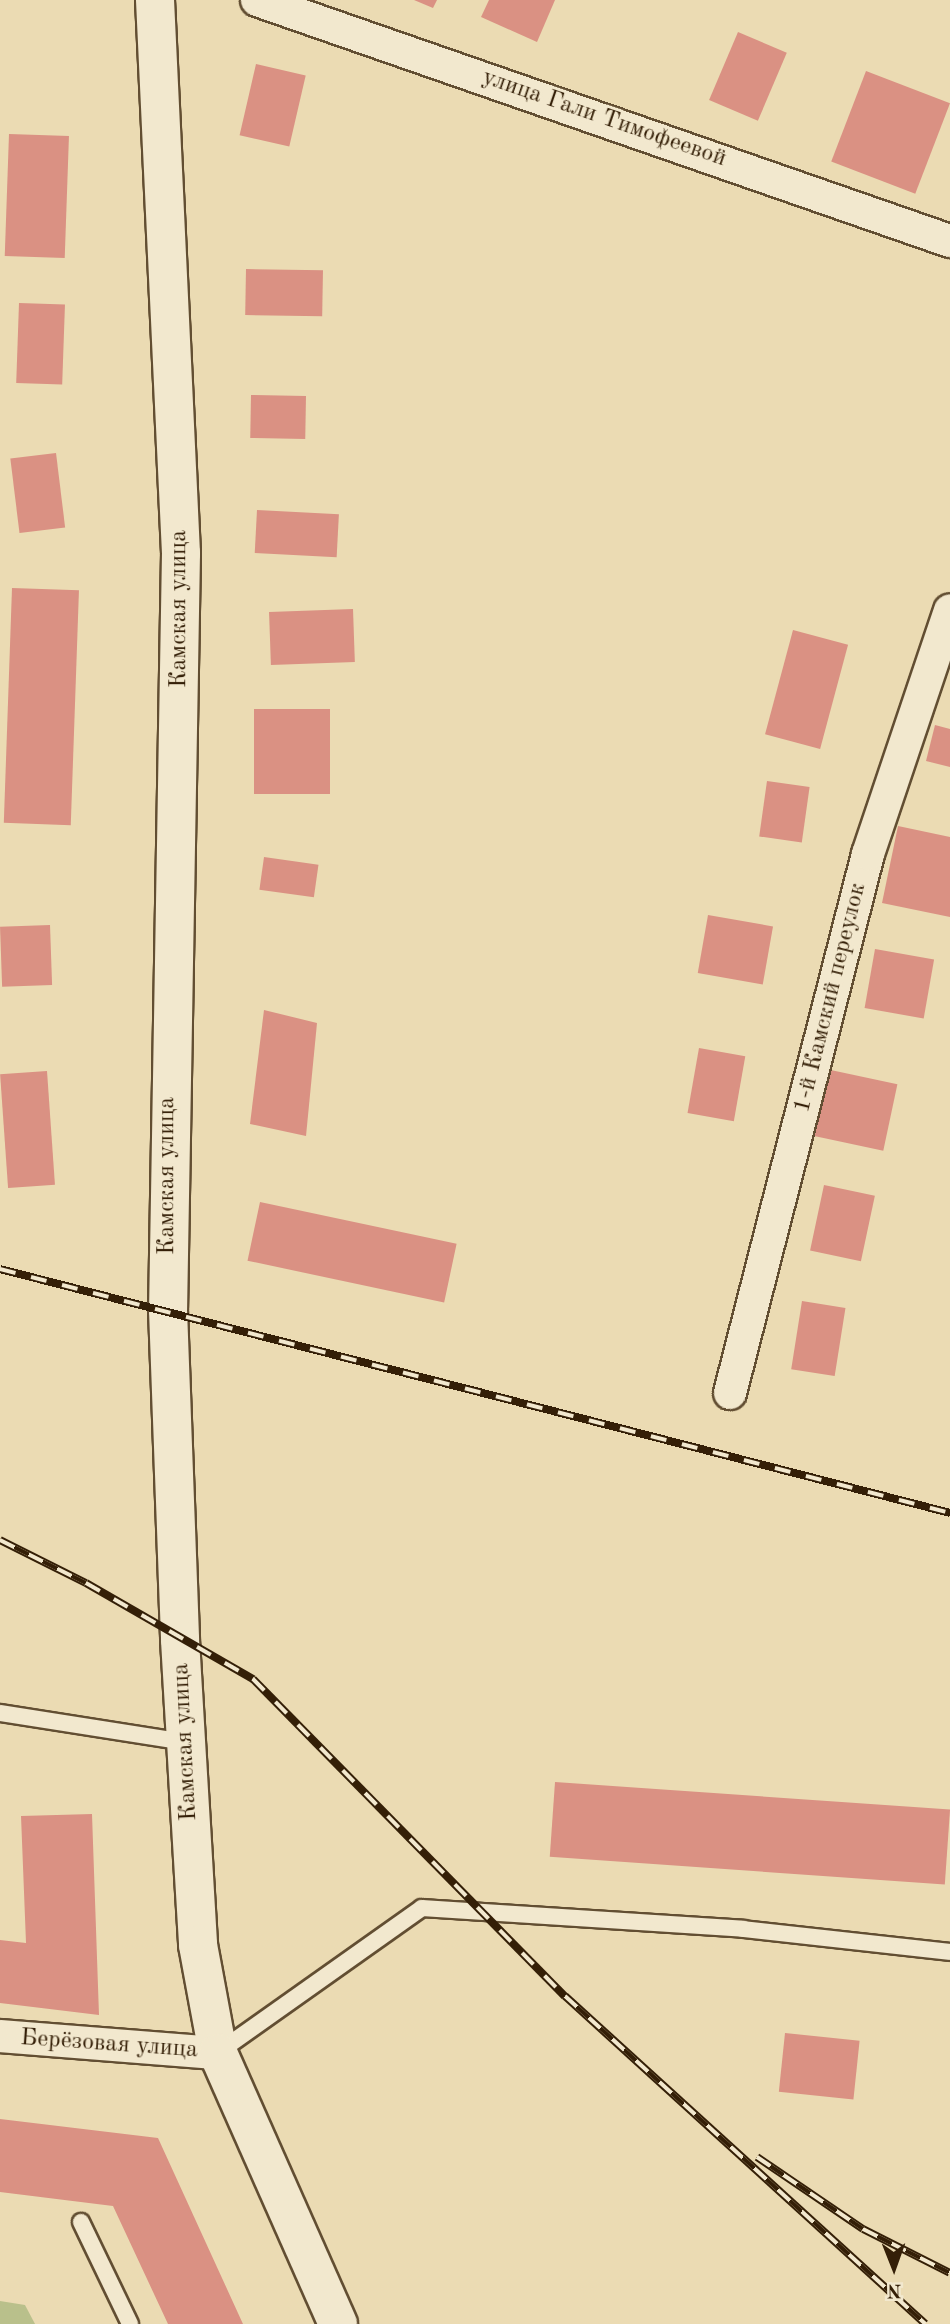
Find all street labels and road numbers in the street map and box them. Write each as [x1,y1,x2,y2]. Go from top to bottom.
street label: улица Гали Тимофеевой [478,64,730,174]
street label: Камская улица [166,530,194,688]
street label: 1-й Камский переулок [789,880,873,1116]
street label: Камская улица [154,1097,182,1255]
street label: Камская улица [167,1662,205,1822]
street label: Берёзовая улица [19,2024,199,2066]

